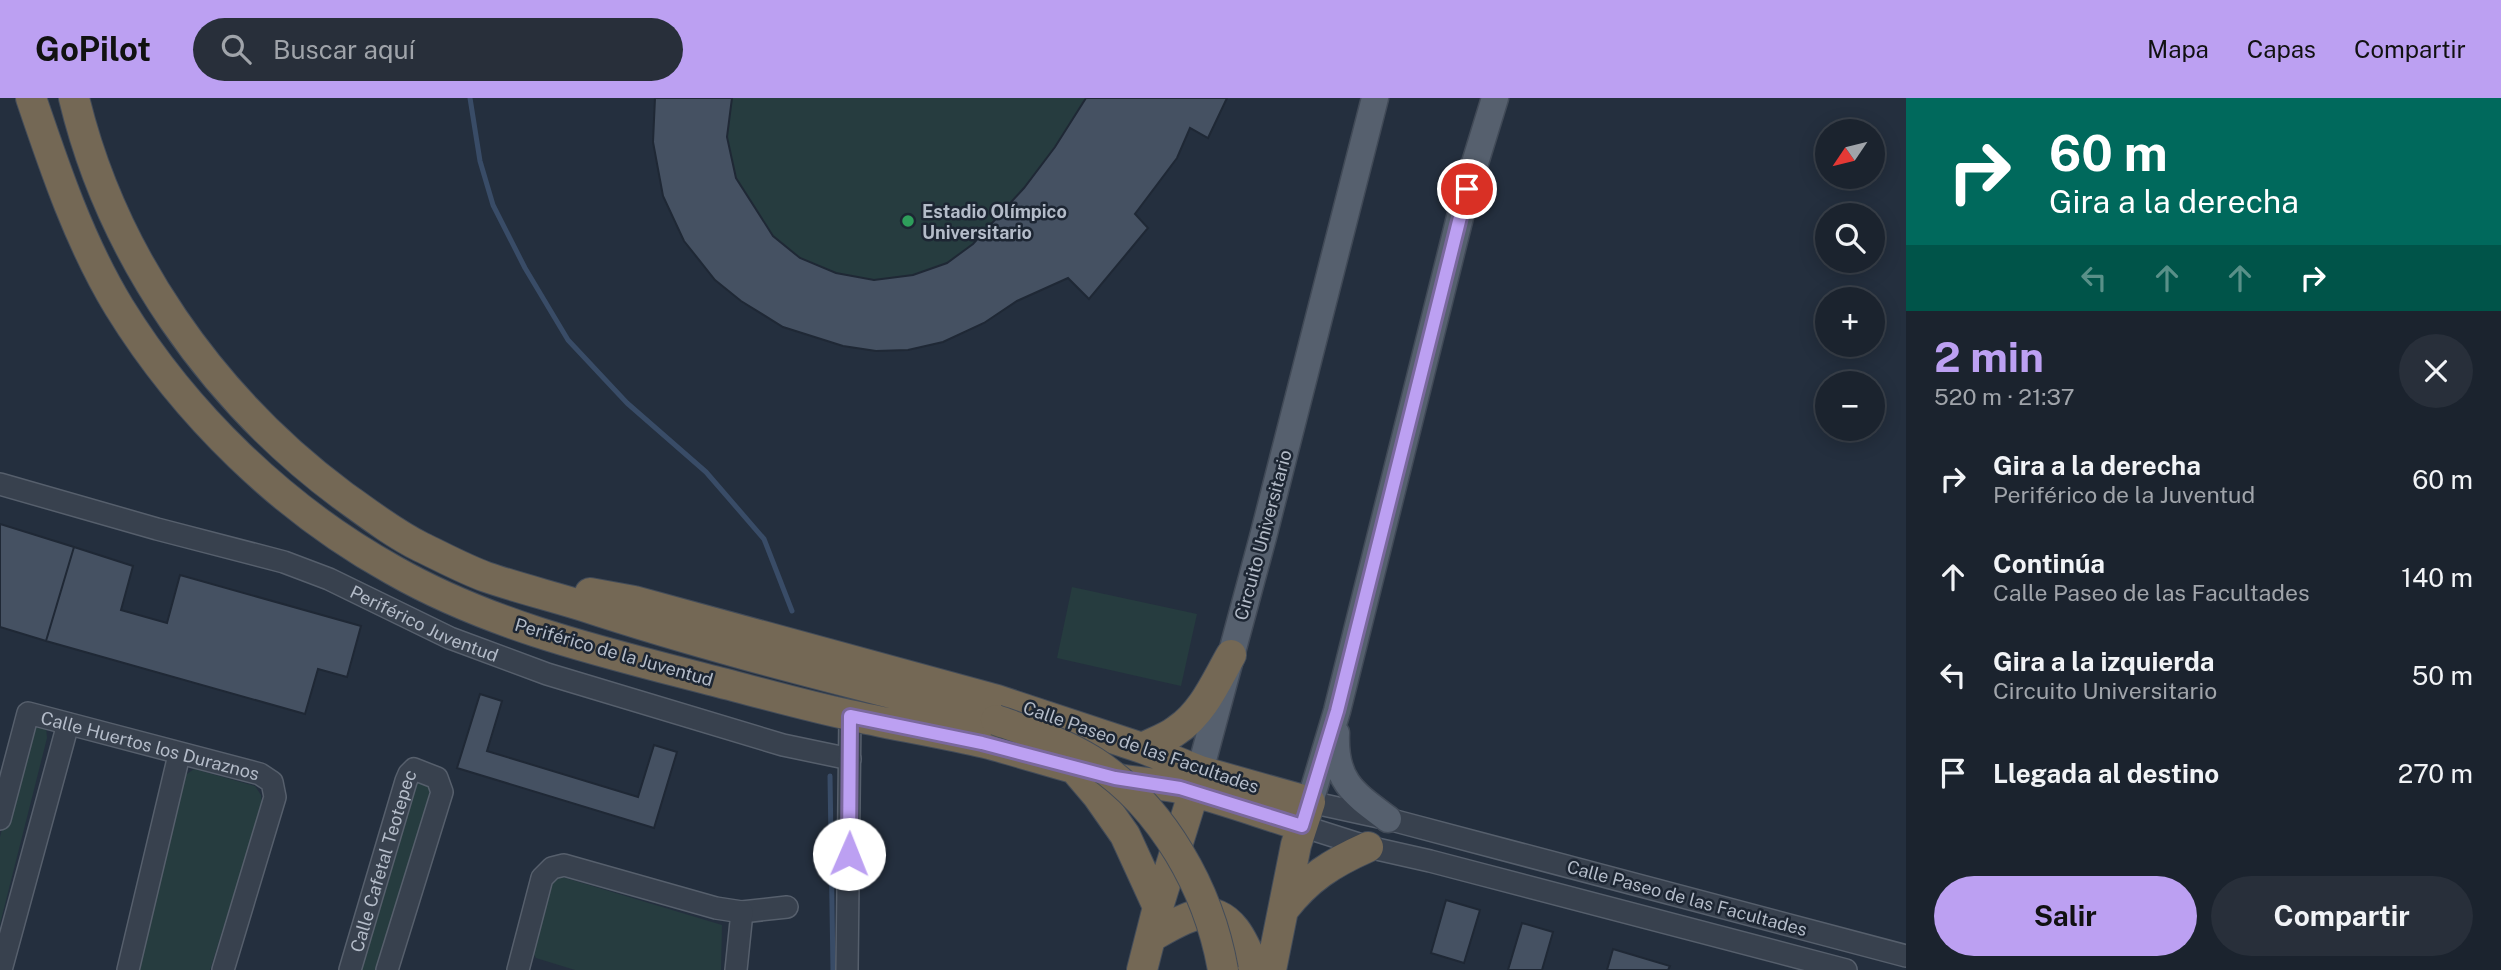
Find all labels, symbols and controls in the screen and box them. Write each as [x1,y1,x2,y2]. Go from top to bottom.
search box [193,18,683,81]
text: GoPilot [35,30,151,68]
icon: search [217,30,255,68]
text: Buscar aquí [273,34,415,65]
text: Mapa [2147,35,2209,63]
text: Capas [2247,35,2316,63]
text: Compartir [2354,35,2466,63]
north arrow [1815,119,1885,189]
map controls [1815,119,1885,441]
text: 60 m [2049,124,2168,182]
icon: right [1934,126,2025,217]
pin [1437,159,1497,219]
icon: arrive [1448,170,1486,208]
text: Gira a la derecha [2049,183,2299,220]
place label: Estadio Olímpico Universitario [922,201,1067,243]
button: search [1815,203,1885,273]
marker: Estadio Olímpico Universitario [900,213,916,229]
icon: left [2075,259,2113,297]
icon: ahead [2148,259,2186,297]
icon: ahead [2221,259,2259,297]
icon: right [2294,259,2332,297]
button: + [1815,287,1885,357]
text: 2 min [1934,332,2044,381]
button: close [2399,334,2473,408]
button: − [1815,371,1885,441]
text: 520 m · 21:37 [1934,383,2074,410]
street label: Circuito Universitario [1230,448,1296,622]
text: Gira a la derecha [1993,450,2201,481]
icon: right [1934,460,1972,498]
text: 60 m [2412,464,2473,495]
text: Periférico de la Juventud [1993,481,2255,508]
text: Continúa [1993,548,2105,579]
icon: ahead [1934,558,1972,596]
text: 140 m [2401,562,2473,593]
text: Calle Paseo de las Facultades [1993,579,2310,606]
street label: Periférico Juventud [347,581,502,666]
street label: Periférico de la Juventud [513,614,715,690]
text: Gira a la izquierda [1993,646,2215,677]
icon: left [1934,656,1972,694]
text: 50 m [2412,660,2473,691]
text: Circuito Universitario [1993,677,2217,704]
street label: Calle Paseo de las Facultades [1020,697,1262,797]
street label: Calle Huertos los Duraznos [39,706,262,784]
icon: arrive [1934,754,1972,792]
text: Llegada al destino [1993,758,2219,789]
text: 270 m [2398,758,2473,789]
street label: Calle Cafetal Teotepec [345,766,420,955]
position arrow [812,817,886,891]
street label: Calle Paseo de las Facultades [1565,856,1809,940]
button: Salir [1934,876,2197,956]
button: Compartir [2211,876,2473,956]

